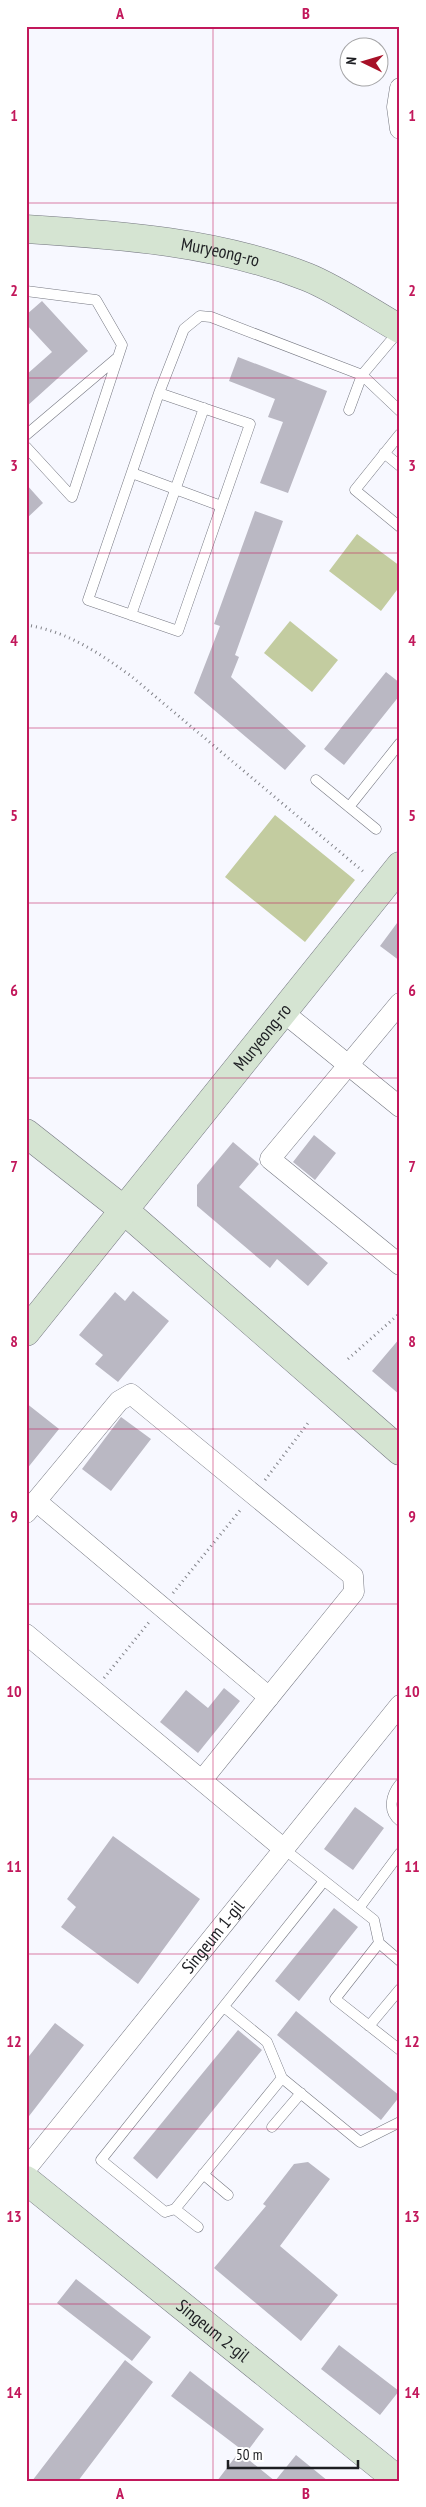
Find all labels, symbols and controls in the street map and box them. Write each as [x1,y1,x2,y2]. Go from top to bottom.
text: A [115,3,125,23]
text: B [302,3,310,23]
north arrow [338,38,388,88]
text: N [342,56,360,65]
text: 1 [10,105,18,125]
text: 1 [408,105,416,125]
street label: Muryeong-ro [180,232,263,272]
text: 2 [10,280,18,300]
text: 2 [408,280,416,300]
text: 3 [10,455,18,475]
text: 3 [408,455,416,475]
text: 4 [10,630,18,650]
text: 4 [408,630,416,650]
text: 5 [10,805,18,825]
text: 5 [408,805,416,825]
text: 6 [10,980,18,1000]
text: 6 [408,980,416,1000]
street label: Muryeong-ro [228,998,296,1075]
text: 7 [10,1156,18,1176]
text: 7 [408,1156,416,1176]
text: 8 [10,1331,18,1351]
text: 8 [408,1331,416,1351]
text: 9 [10,1506,18,1526]
text: 9 [408,1506,416,1526]
text: 10 [6,1681,22,1701]
text: 10 [404,1681,420,1701]
text: 11 [6,1856,22,1876]
text: 11 [404,1856,420,1876]
street label: Singeum 1-gil [176,1895,249,1978]
text: 12 [6,2031,22,2051]
text: 12 [404,2031,420,2051]
text: 13 [6,2206,22,2226]
text: 13 [404,2206,420,2226]
street label: Singeum 2-gil [172,2294,255,2367]
text: 14 [6,2382,22,2402]
text: 14 [404,2382,420,2402]
scale bar [228,2437,358,2469]
text: 50 m [236,2445,262,2464]
text: A [115,2483,125,2503]
text: B [302,2483,310,2503]

